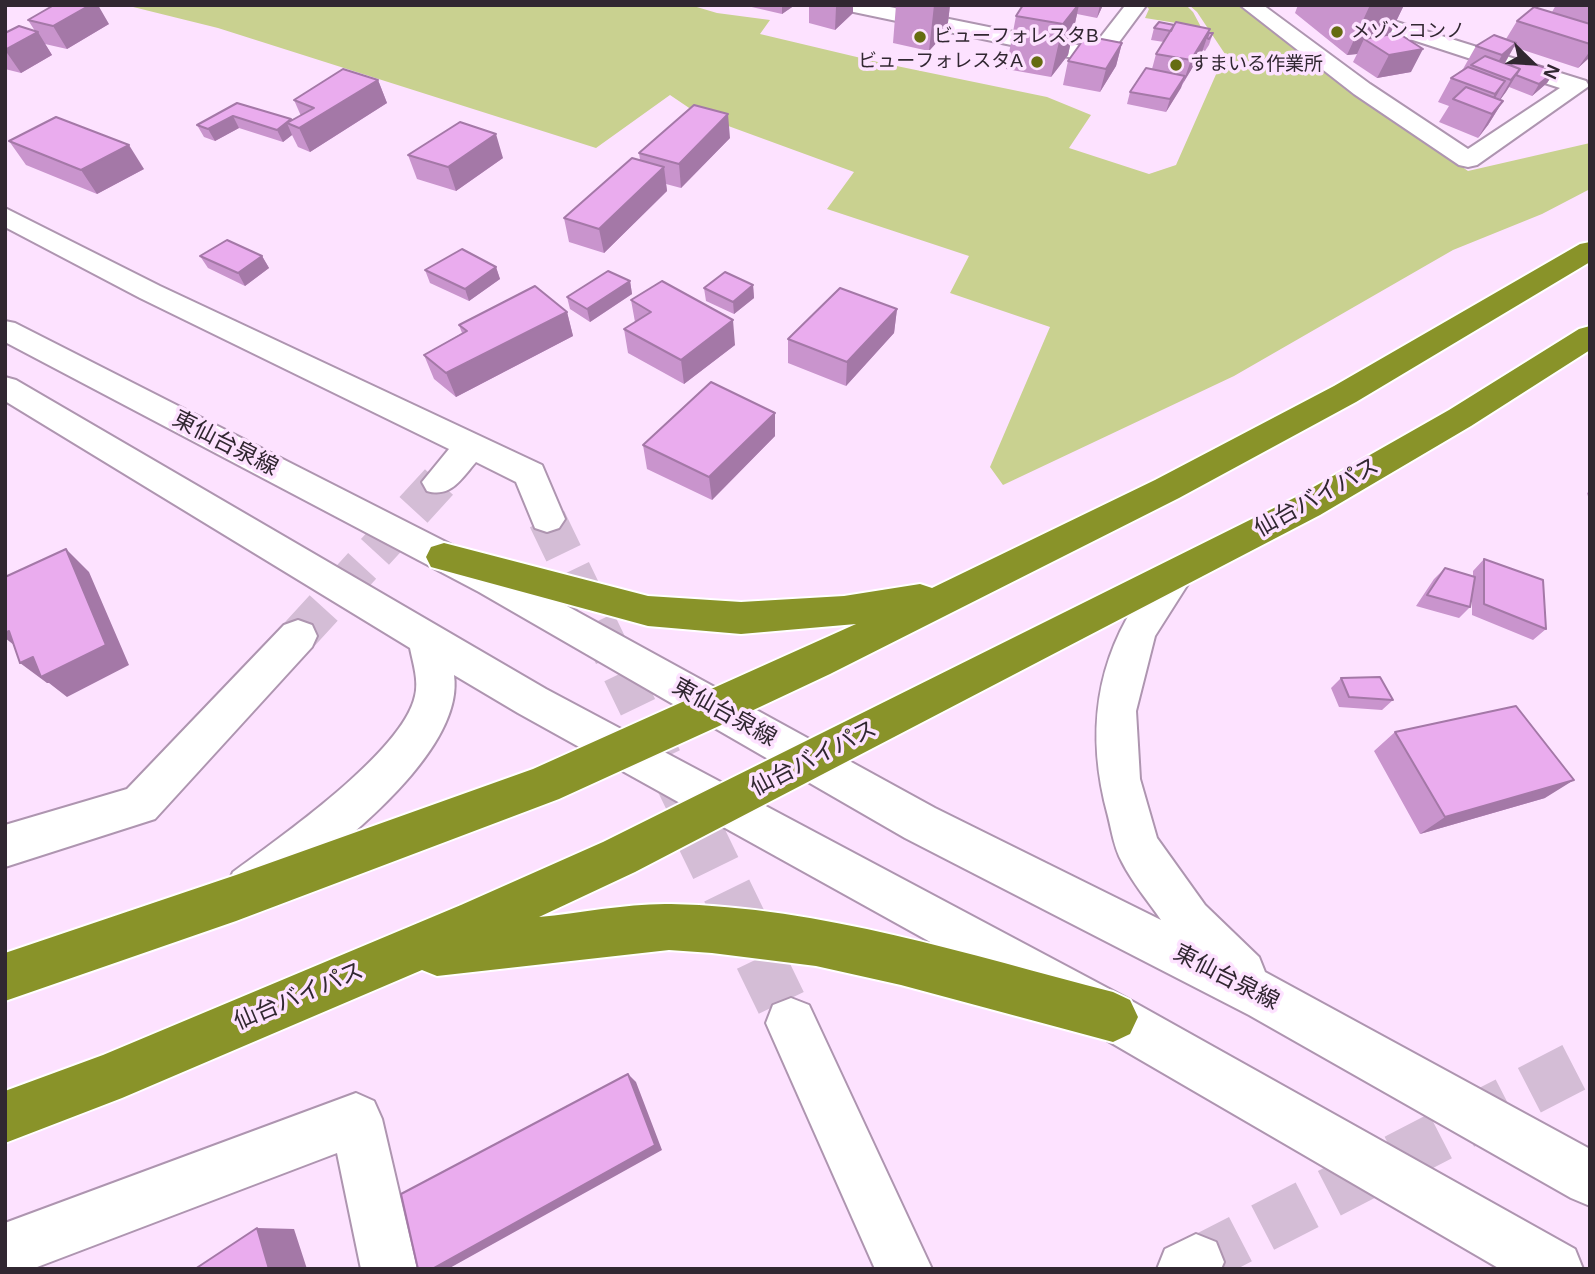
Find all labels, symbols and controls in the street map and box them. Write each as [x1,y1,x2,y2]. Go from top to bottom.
place label: メゾンコンノ [1351,21,1465,43]
marker: メゾンコンノ [1329,24,1345,40]
place label: ビューフォレスタB [934,26,1099,48]
north arrow [1497,28,1567,98]
marker: ビューフォレスタB [912,29,928,45]
place label: ビューフォレスタA [858,51,1023,73]
marker: ビューフォレスタA [1029,54,1045,70]
place label: すまいる作業所 [1190,54,1323,76]
marker: すまいる作業所 [1168,57,1184,73]
text: N [1539,61,1564,82]
street label: 東仙台泉線 [168,406,282,482]
street label: 仙台バイパス [1250,452,1384,544]
street label: 東仙台泉線 [667,673,781,753]
street label: 仙台バイパス [746,715,882,803]
street label: 東仙台泉線 [1169,940,1283,1016]
street label: 仙台バイパス [230,957,368,1037]

